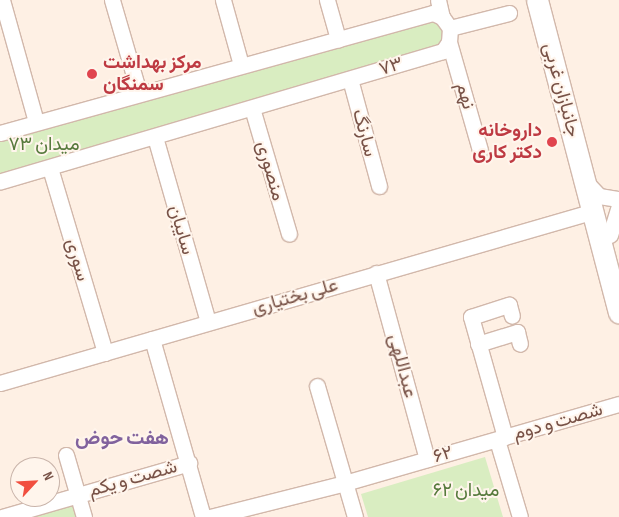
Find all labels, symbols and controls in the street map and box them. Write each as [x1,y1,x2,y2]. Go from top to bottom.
street label: جانبازان غربی [537,40,585,140]
place label: مرکز بهداشت سمنگان [103,52,202,96]
street label: ۷۳ [376,53,406,81]
marker: مرکز بهداشت سمنگان [85,67,99,81]
street label: نهم [450,80,480,112]
street label: سارنگ [347,107,381,159]
place label: داروخانه دکتر کاری [472,120,542,164]
park label: میدان ۷۳ [8,134,80,156]
marker: داروخانه دکتر کاری [546,136,558,148]
street label: منصوری [251,138,289,204]
street label: سایبان [163,203,199,257]
street label: سوری [60,236,94,284]
street label: علی بختیاری [249,274,341,320]
street label: عبداللهی [383,332,421,400]
street label: شصت و دوم [510,398,606,446]
district label: هفت حوض [75,426,169,450]
street label: ۶۲ [431,441,455,469]
street label: شصت و یکم [86,455,180,503]
north arrow [10,457,60,507]
text: N [39,469,57,483]
park label: میدان ۶۲ [433,480,499,502]

